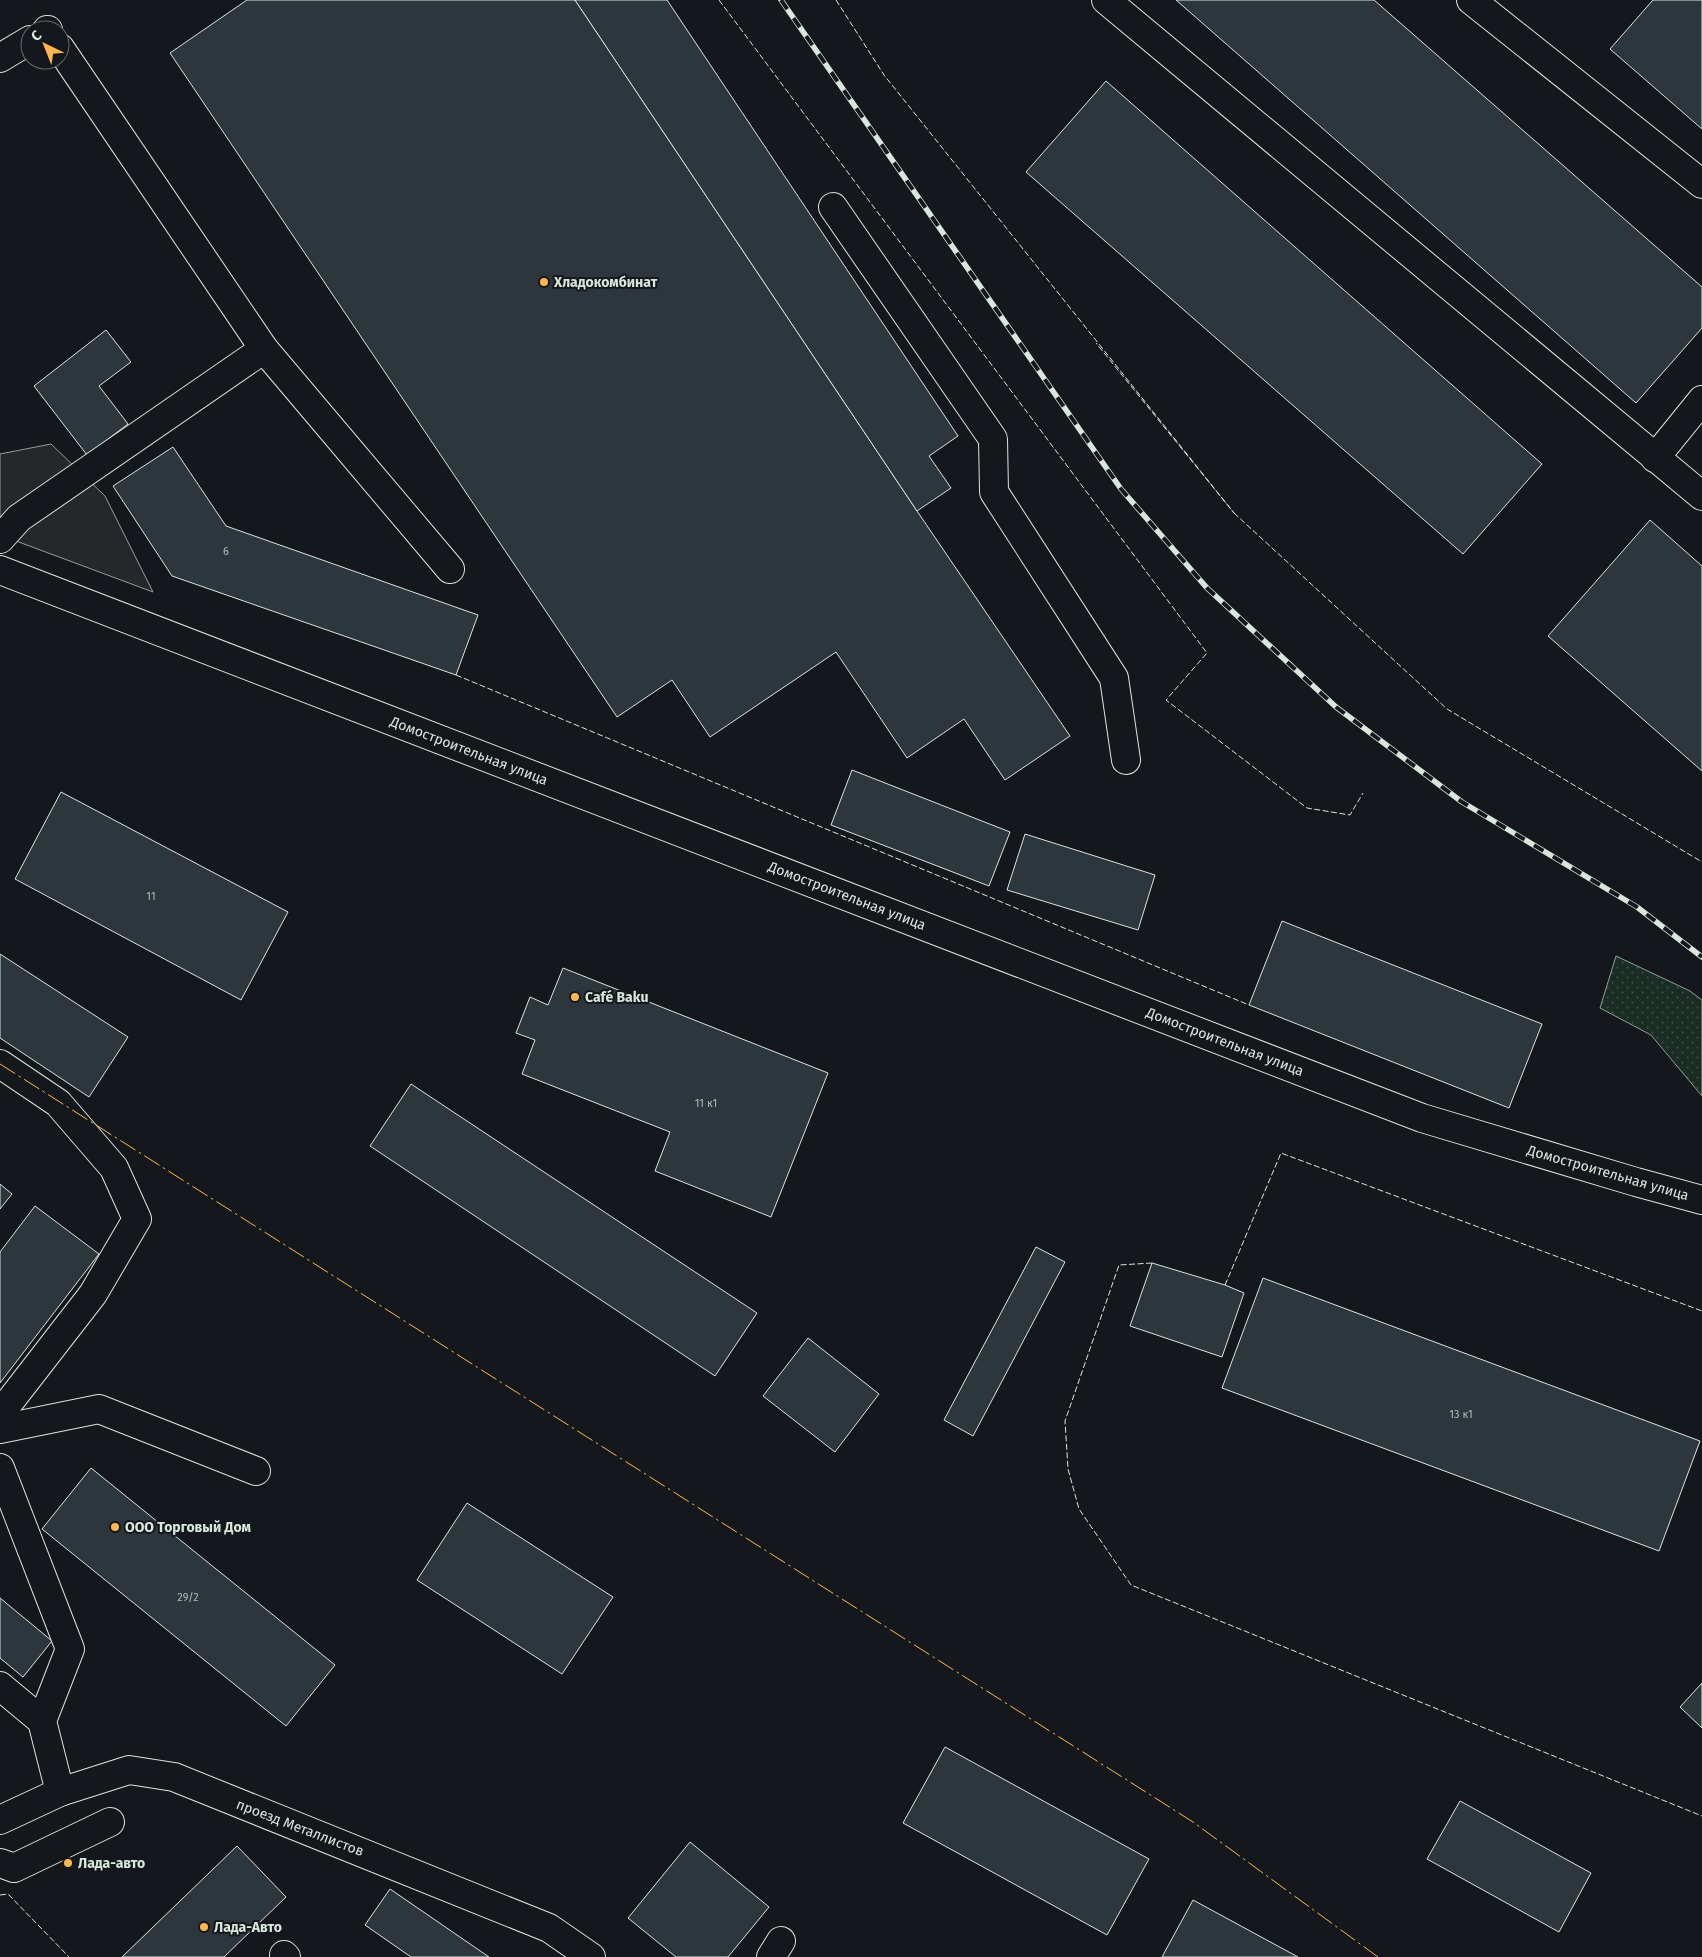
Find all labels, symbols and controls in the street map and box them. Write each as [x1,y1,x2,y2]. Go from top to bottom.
north arrow [20,20,70,70]
text: С [28,27,45,45]
place label: Хладокомбинат [553,274,658,291]
marker: Хладокомбинат [538,276,550,288]
house number: 6 [223,545,229,558]
street label: Домостроительная улица [387,713,550,789]
street label: Домостроительная улица [765,858,928,934]
house number: 11 [146,890,156,903]
place label: Café Baku [585,989,648,1006]
marker: Café Baku [569,991,581,1003]
street label: Домостроительная улица [1143,1004,1306,1080]
house number: 11 к1 [695,1097,717,1110]
street label: Домостроительная улица [1524,1141,1691,1204]
house number: 13 к1 [1449,1408,1473,1421]
place label: ООО Торговый Дом [125,1519,251,1536]
marker: ООО Торговый Дом [109,1521,121,1533]
house number: 29/2 [177,1591,199,1604]
street label: проезд Металлистов [234,1796,366,1860]
place label: Лада-авто [78,1855,145,1872]
marker: Лада-авто [62,1857,74,1869]
place label: Лада-Авто [214,1919,282,1936]
marker: Лада-Авто [198,1921,210,1933]

